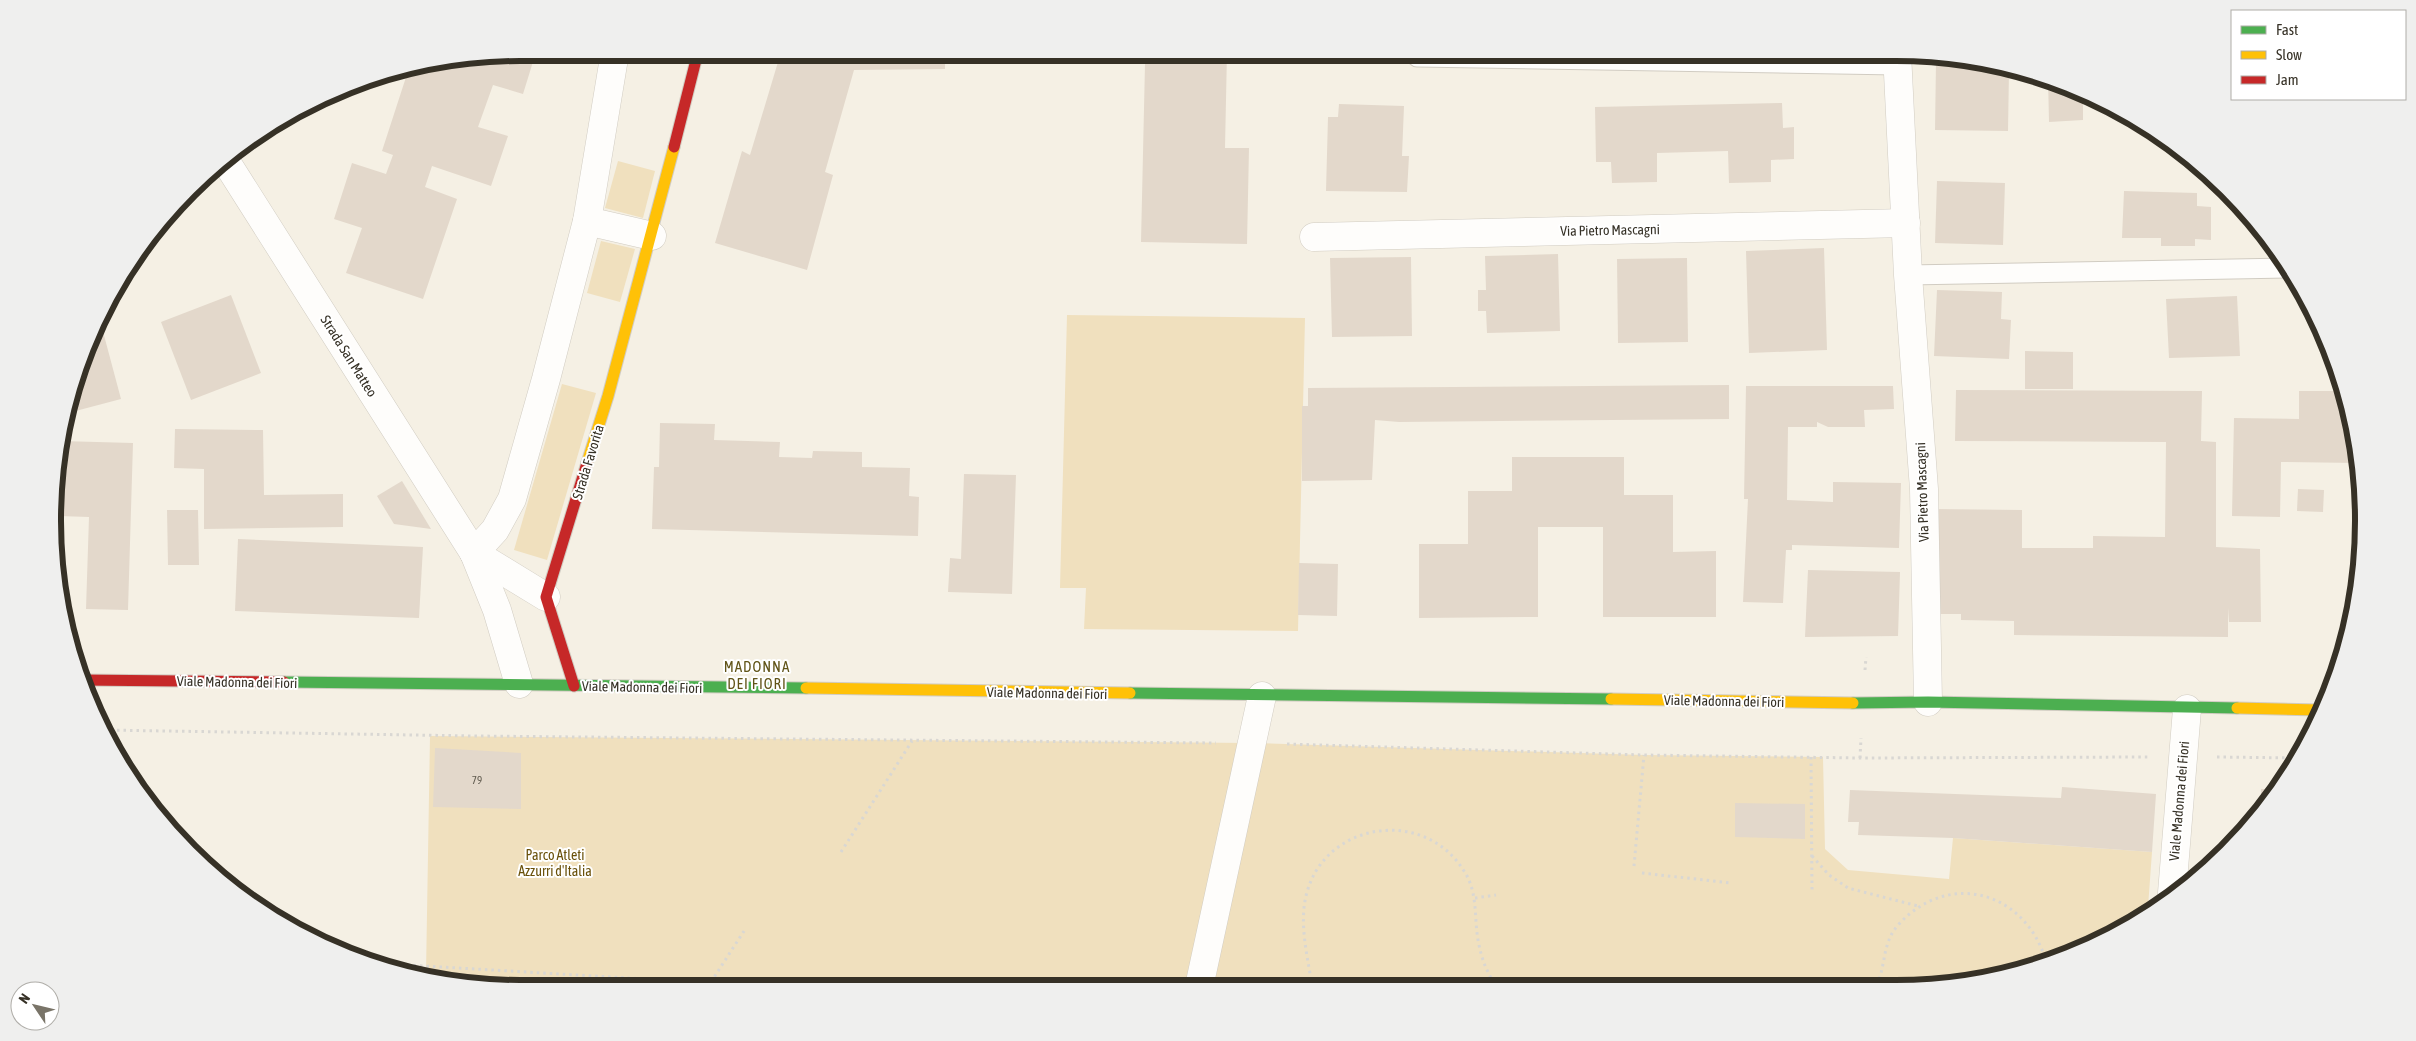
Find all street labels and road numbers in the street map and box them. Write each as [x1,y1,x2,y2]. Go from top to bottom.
street label: Via Pietro Mascagni [1560,221,1660,239]
street label: Strada San Matteo [318,312,380,400]
street label: Strada Favorita [569,423,607,501]
street label: Via Pietro Mascagni [1912,442,1932,542]
street label: Viale Madonna dei Fiori [177,673,297,691]
street label: Viale Madonna dei Fiori [582,678,702,696]
street label: Viale Madonna dei Fiori [987,684,1107,702]
street label: Viale Madonna dei Fiori [1664,692,1784,710]
street label: Viale Madonna dei Fiori [2166,740,2192,862]

